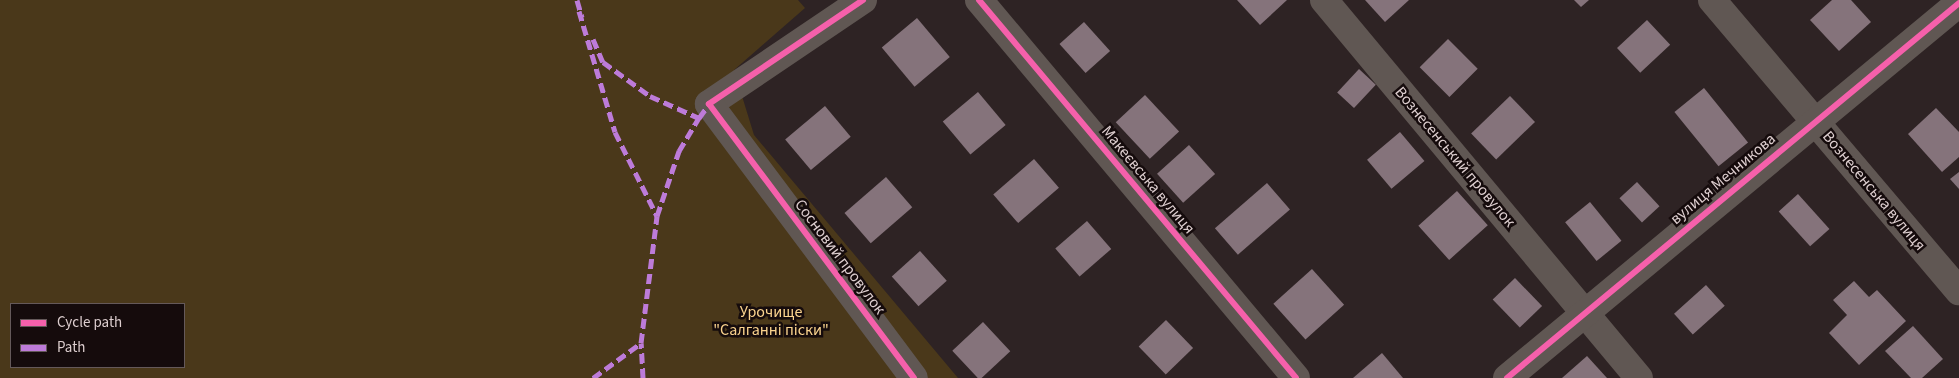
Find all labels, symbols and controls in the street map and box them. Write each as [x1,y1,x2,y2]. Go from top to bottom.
street label: Вознесенський провулок [1391,83,1519,231]
street label: Макеєвська вулиця [1097,122,1199,238]
street label: Вознесенська вулиця [1818,127,1930,255]
street label: вулиця Мечникова [1666,129,1780,229]
street label: Сосновий провулок [790,196,890,318]
park label: Урочище "Салганні піски" [713,302,829,340]
legend [10,303,185,368]
text: Cycle path [57,312,122,333]
text: Path [57,337,85,358]

